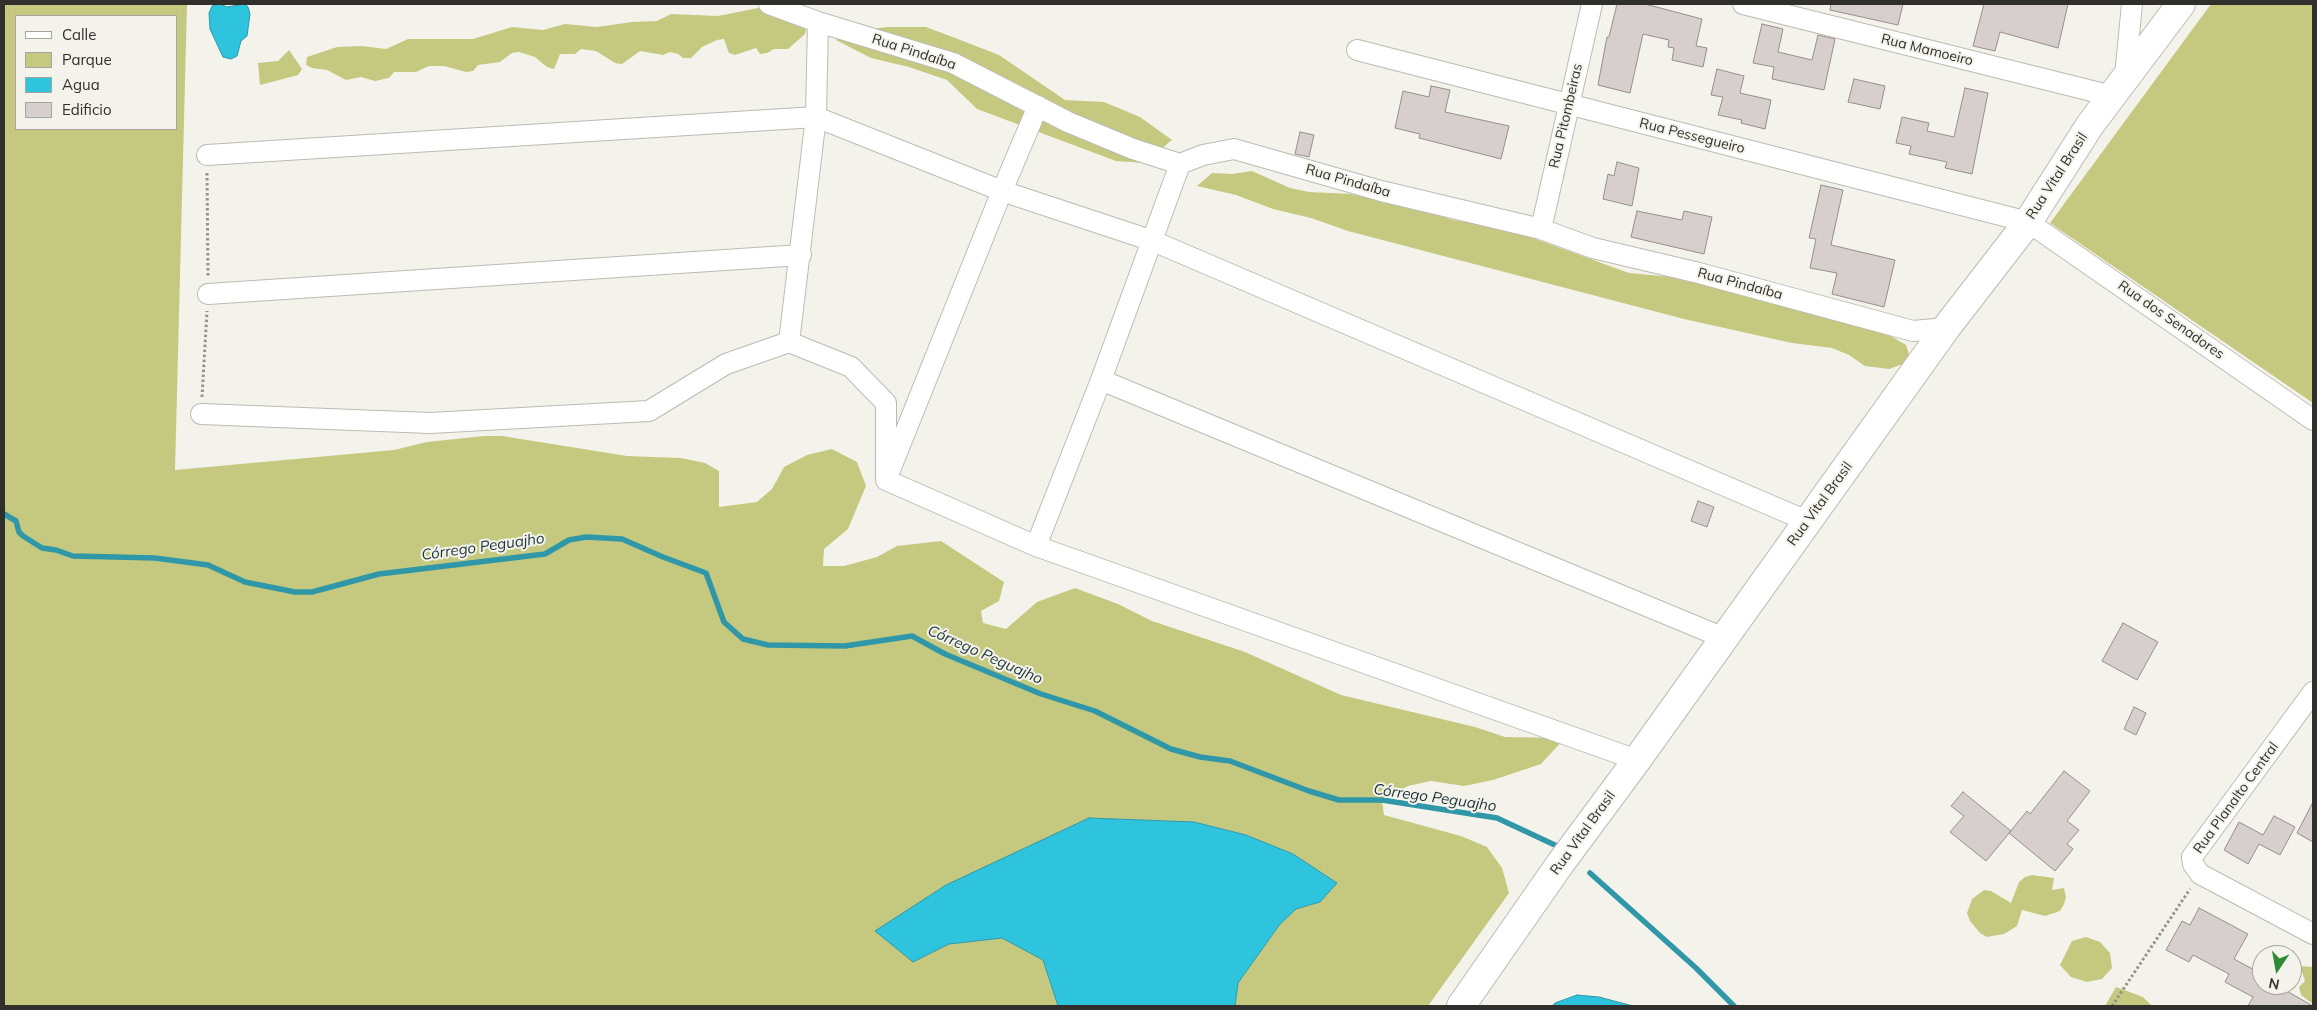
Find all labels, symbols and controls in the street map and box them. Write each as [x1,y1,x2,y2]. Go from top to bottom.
legend [15,15,178,130]
text: Calle [62,25,96,44]
street label: Rua Pindaíba [870,30,958,74]
street label: Rua Mamoeiro [1879,30,1975,70]
text: Parque [62,50,112,69]
street label: Rua Pitombeiras [1546,62,1586,170]
text: Agua [62,75,100,94]
text: Edificio [62,100,112,119]
street label: Rua Pessegueiro [1637,115,1747,157]
street label: Rua Vital Brasil [2023,130,2091,222]
street label: Rua Pindaíba [1304,161,1392,201]
street label: Rua Pindaíba [1696,265,1784,303]
street label: Rua dos Senadores [2115,277,2227,363]
street label: Rua Vital Brasil [1784,459,1856,549]
water label: Córrego Peguajho [420,529,546,565]
water label: Córrego Peguajho [925,622,1045,688]
street label: Rua Planalto Central [2190,739,2282,857]
water label: Córrego Peguajho [1372,780,1498,816]
street label: Rua Vital Brasil [1547,788,1619,878]
north arrow [2252,945,2302,995]
text: N [2267,974,2281,994]

